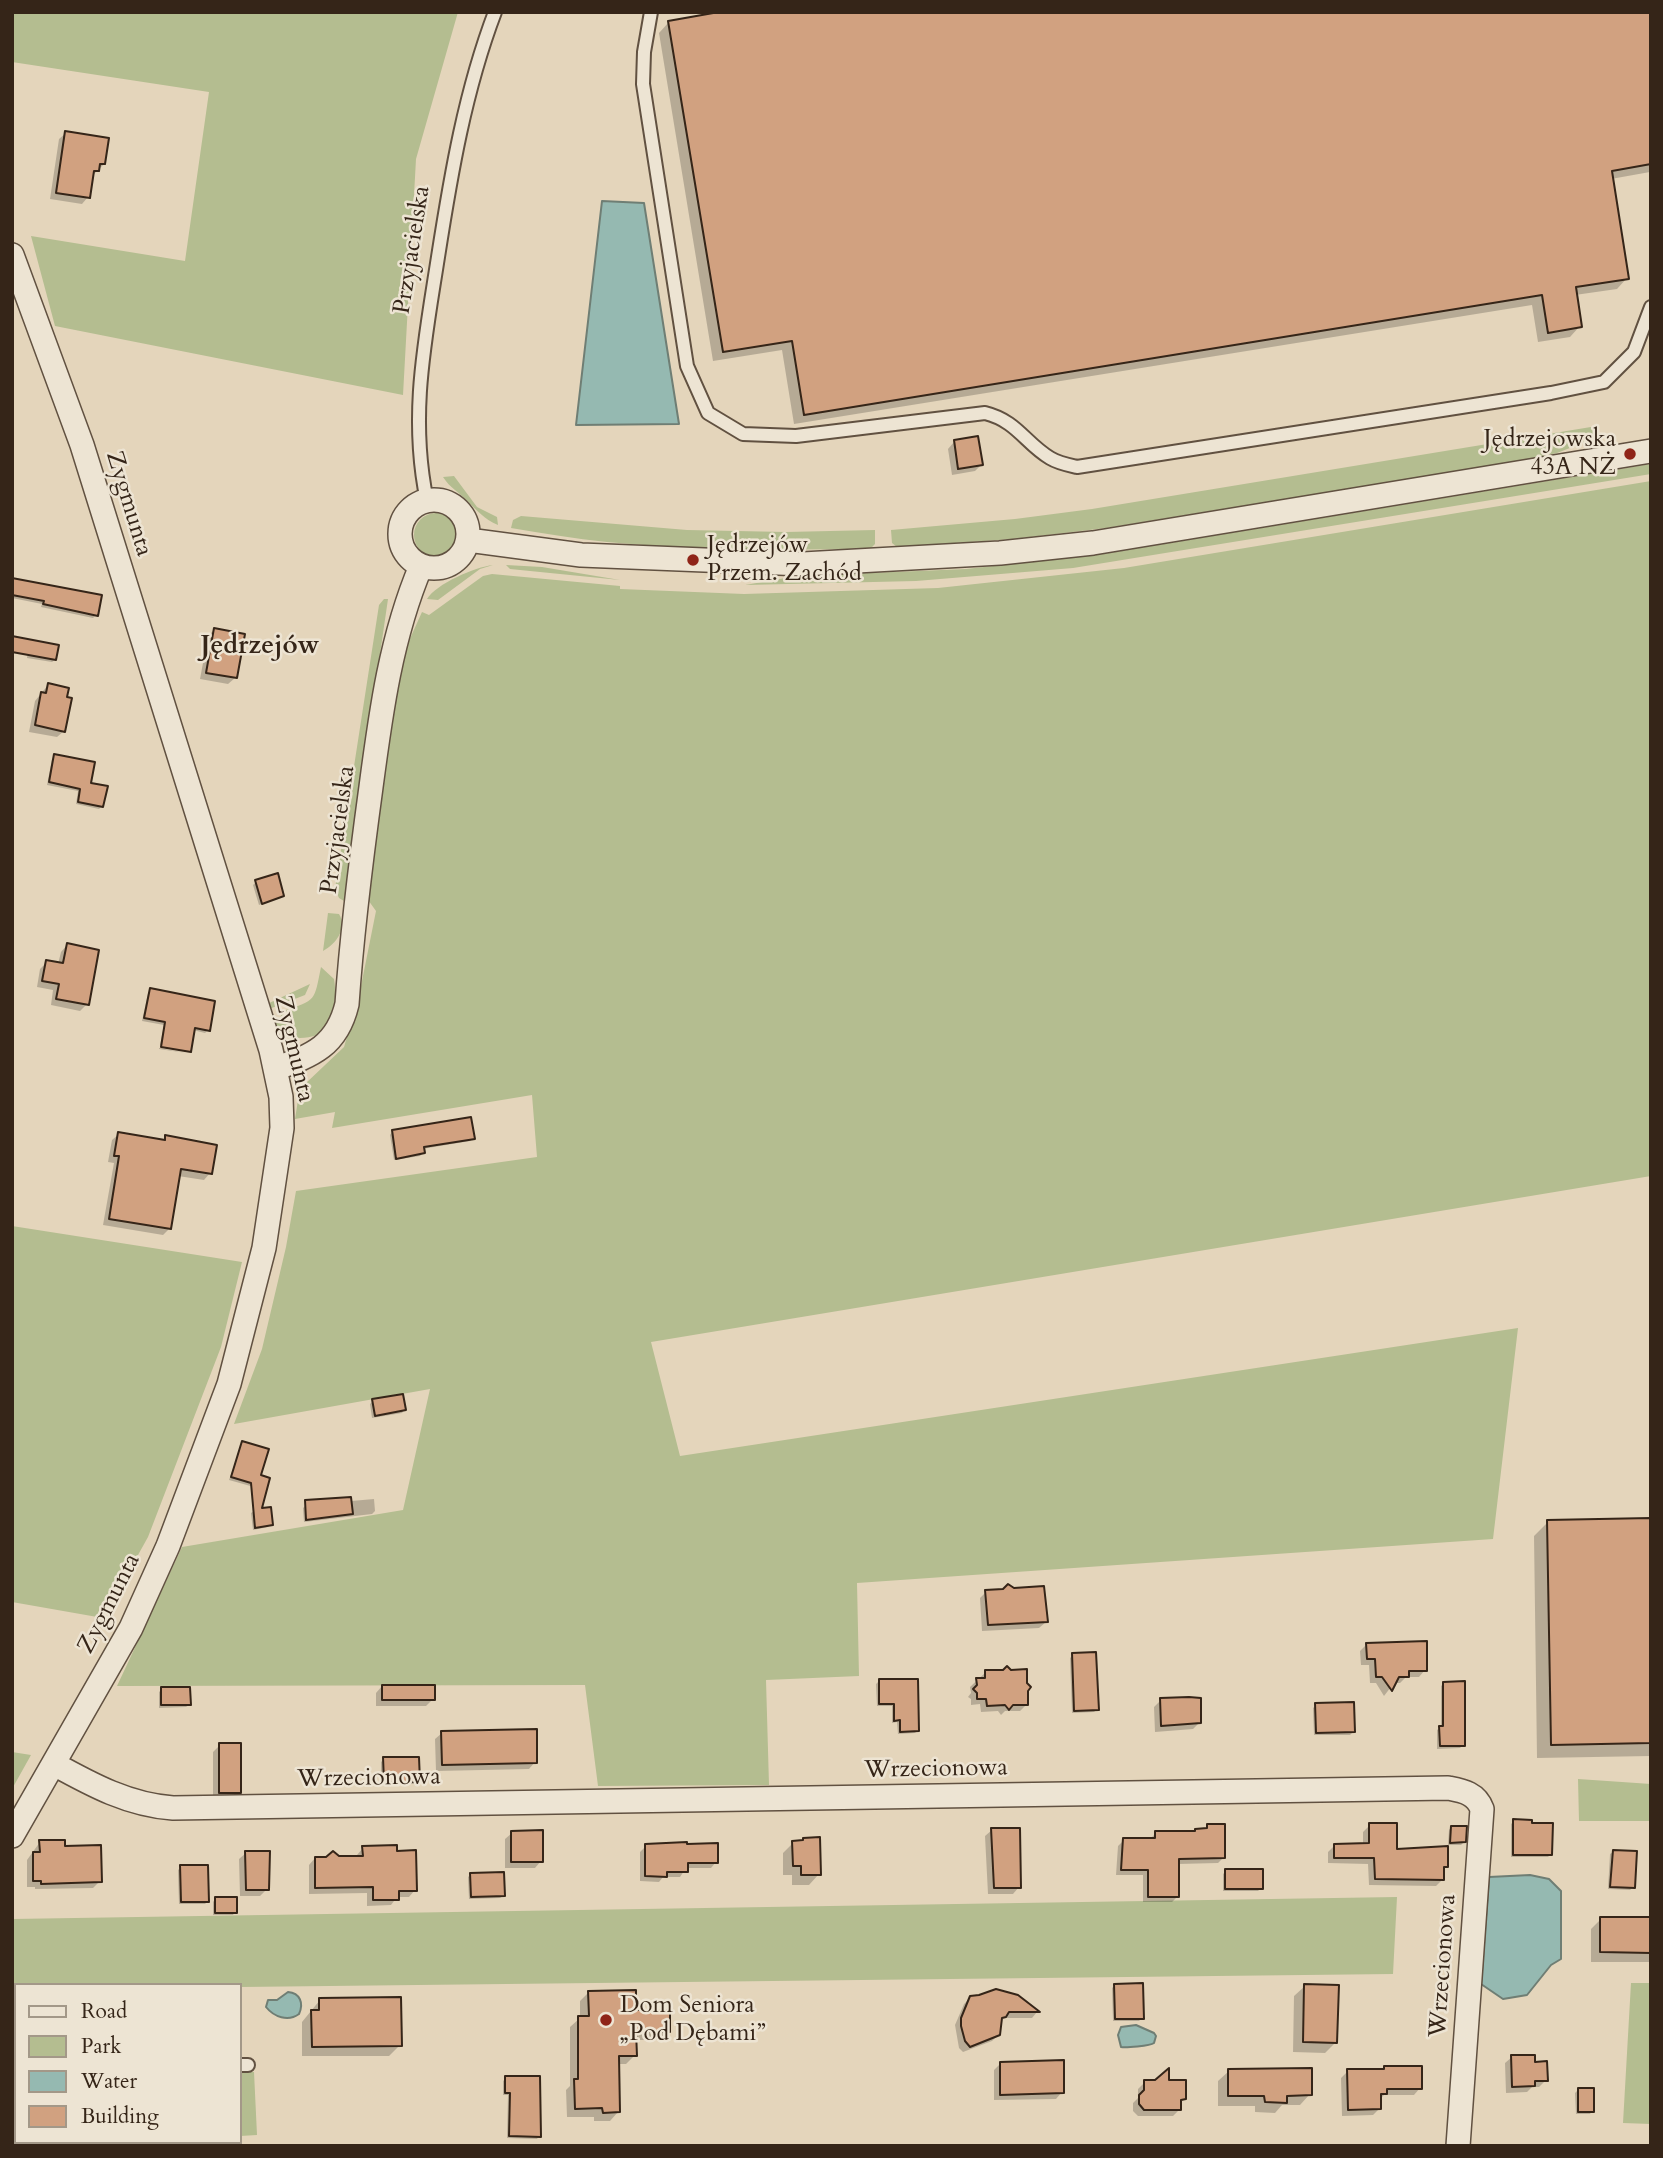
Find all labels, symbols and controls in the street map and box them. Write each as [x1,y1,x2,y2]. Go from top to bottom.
street label: Przyjacielska [389,184,437,316]
place label: Jędrzejowska 43A NŻ [1484,426,1616,482]
marker: Jędrzejowska 43A NŻ [1622,446,1638,462]
street label: Zygmunta [98,448,158,560]
place label: Jędrzejów Przem. Zachód [707,532,862,588]
marker: Jędrzejów Przem. Zachód [685,552,701,568]
district label: Jędrzejów [201,631,319,663]
street label: Przyjacielska [316,764,362,896]
street label: Zygmunta [267,993,319,1105]
street label: Zygmunta [73,1549,147,1659]
street label: Wrzecionowa [864,1754,1008,1786]
street label: Wrzecionowa [297,1763,441,1795]
street label: Wrzecionowa [1425,1893,1463,2039]
legend [14,1983,242,2144]
place label: Dom Seniora „Pod Dębami” [620,1992,766,2048]
text: Road [81,1997,127,2026]
marker: Dom Seniora „Pod Dębami” [598,2012,614,2028]
text: Park [81,2032,121,2061]
text: Water [81,2067,137,2096]
text: Building [81,2102,159,2131]

